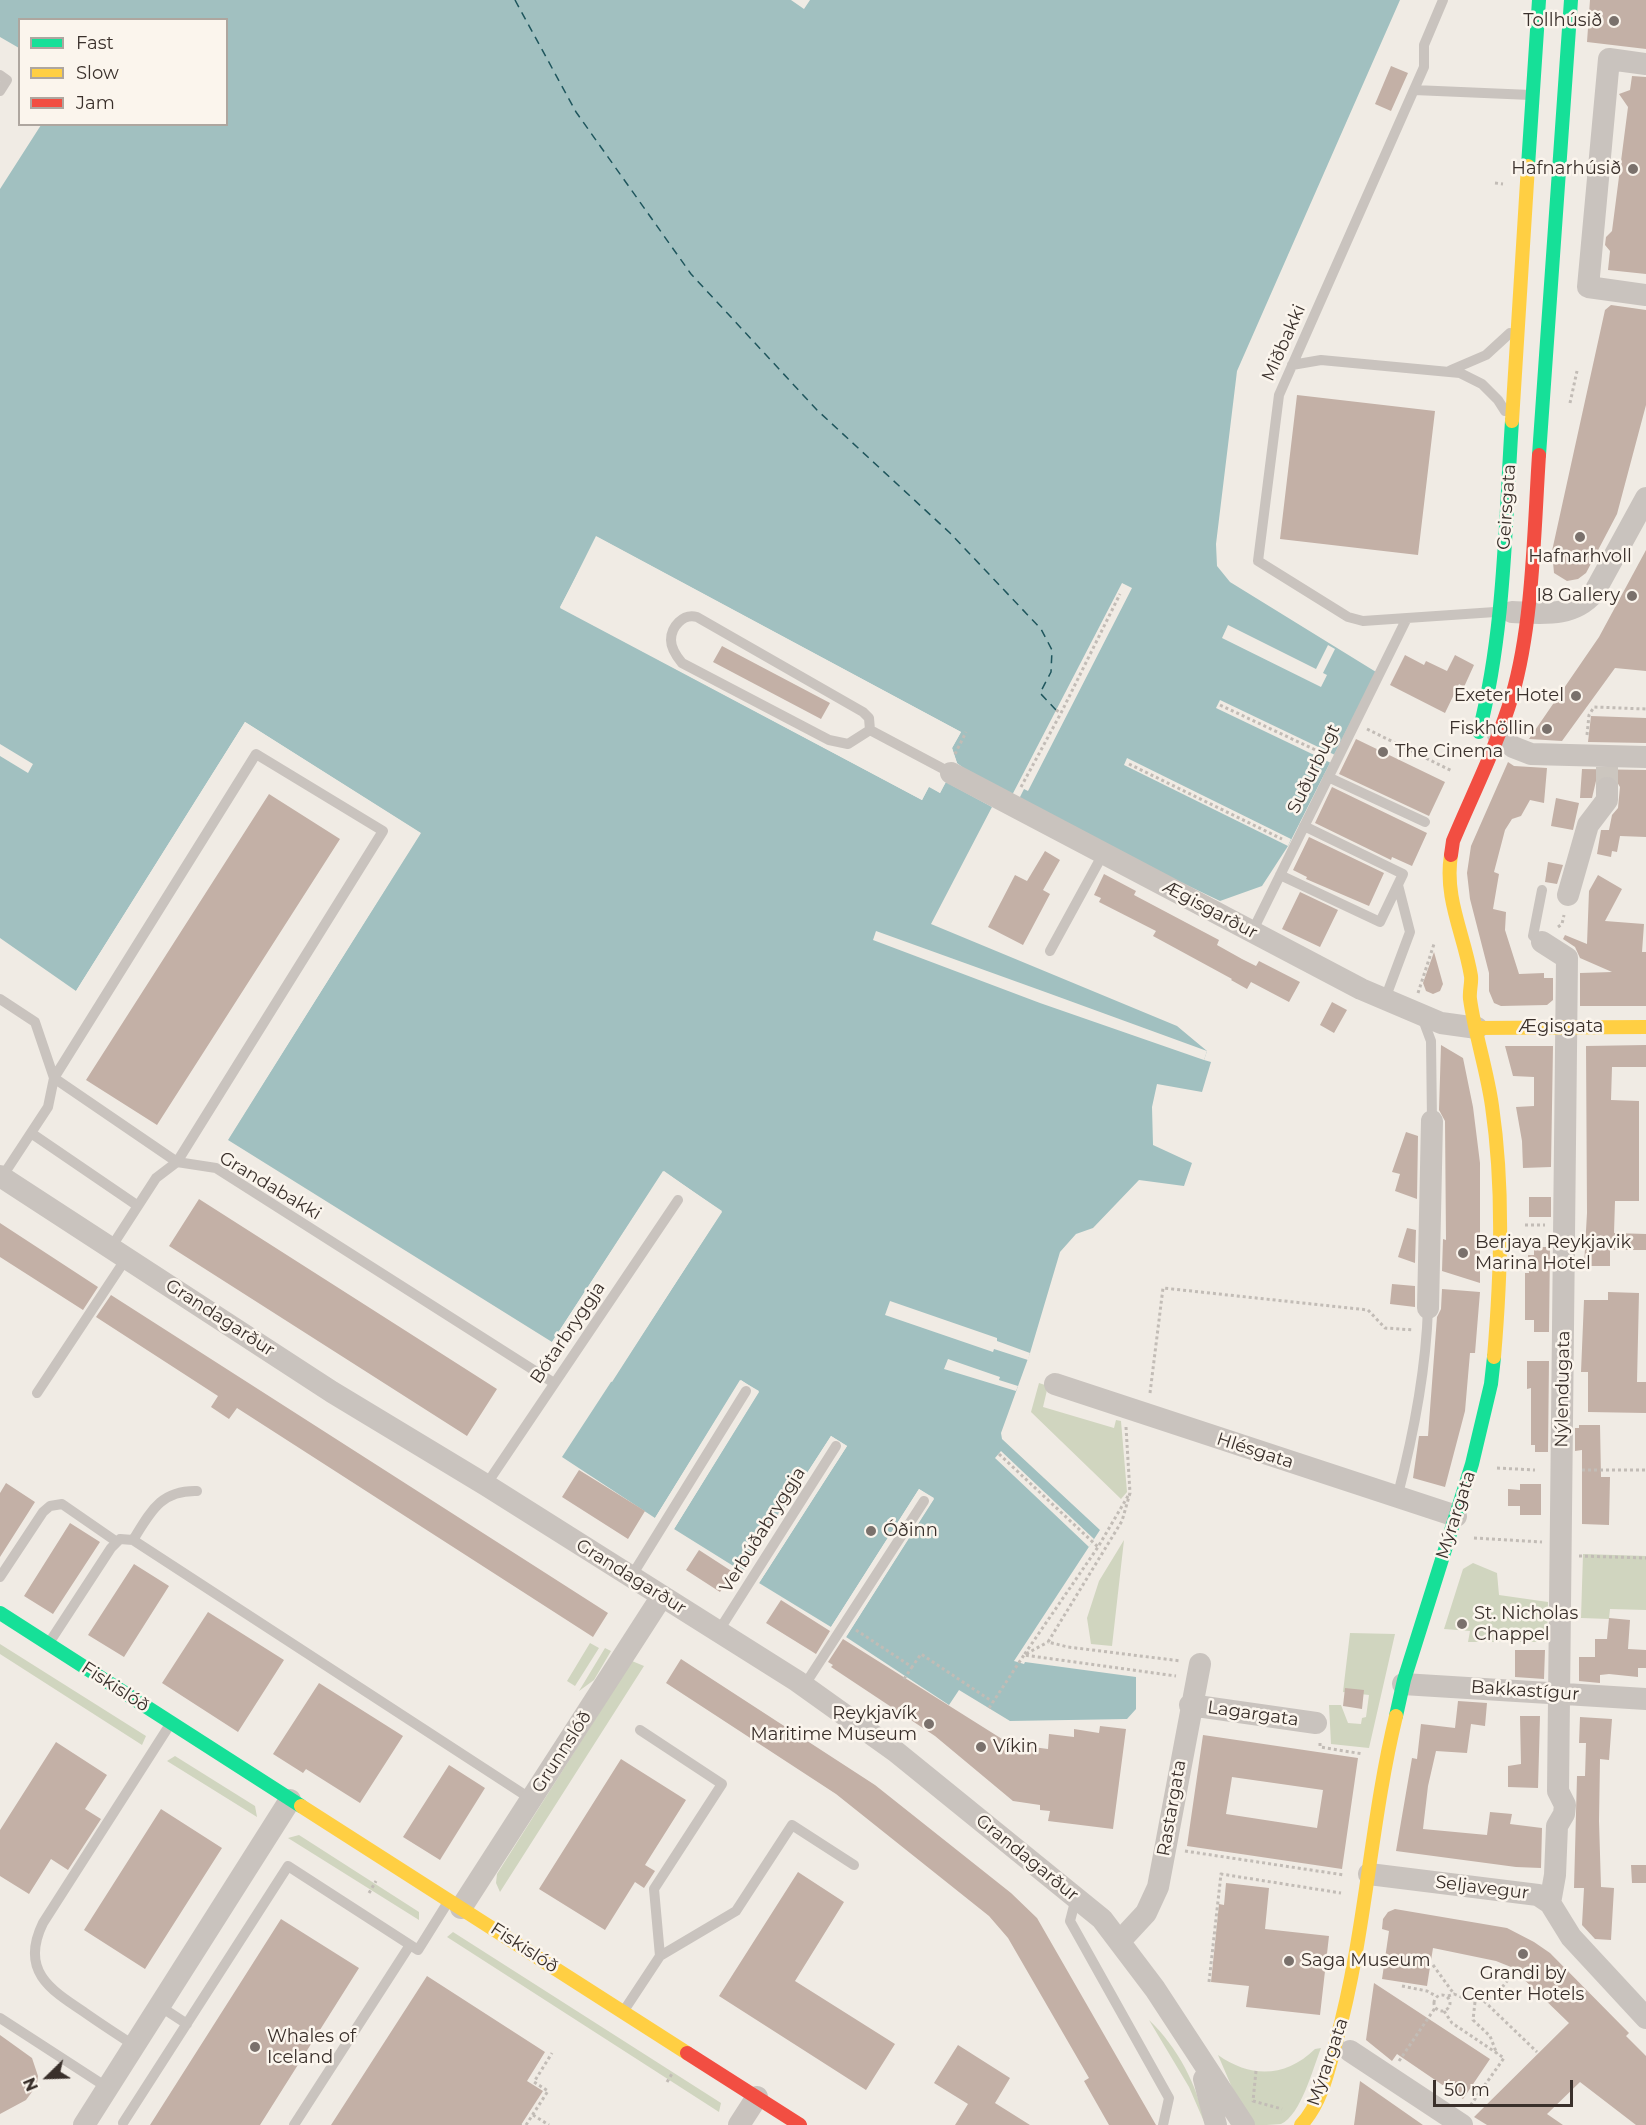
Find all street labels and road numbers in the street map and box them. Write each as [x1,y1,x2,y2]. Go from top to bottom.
street label: Miðbakki [1258,301,1310,385]
street label: Geirsgata [1493,463,1521,551]
street label: Suðurbugt [1283,721,1345,817]
street label: Ægisgarður [1159,876,1261,944]
street label: Ægisgata [1519,1016,1603,1038]
street label: Grandabakki [215,1147,325,1225]
street label: Grandagarður [161,1275,279,1361]
street label: Bótarbryggja [526,1278,610,1388]
street label: Nýlendugata [1551,1330,1575,1448]
street label: Hlésgata [1214,1428,1296,1474]
street label: Verbúðabryggja [716,1463,810,1597]
street label: Mýrargata [1432,1468,1480,1562]
street label: Grandagarður [572,1534,690,1620]
street label: Fiskislóð [77,1657,153,1717]
street label: Bakkastígur [1470,1676,1580,1706]
street label: Lagargata [1206,1697,1300,1731]
street label: Grunnslóð [528,1707,596,1797]
street label: Rastargata [1153,1758,1191,1858]
street label: Grandagarður [971,1810,1083,1906]
street label: Seljavegur [1434,1872,1530,1904]
street label: Fiskislóð [486,1918,562,1978]
street label: Mýrargata [1303,2015,1353,2109]

